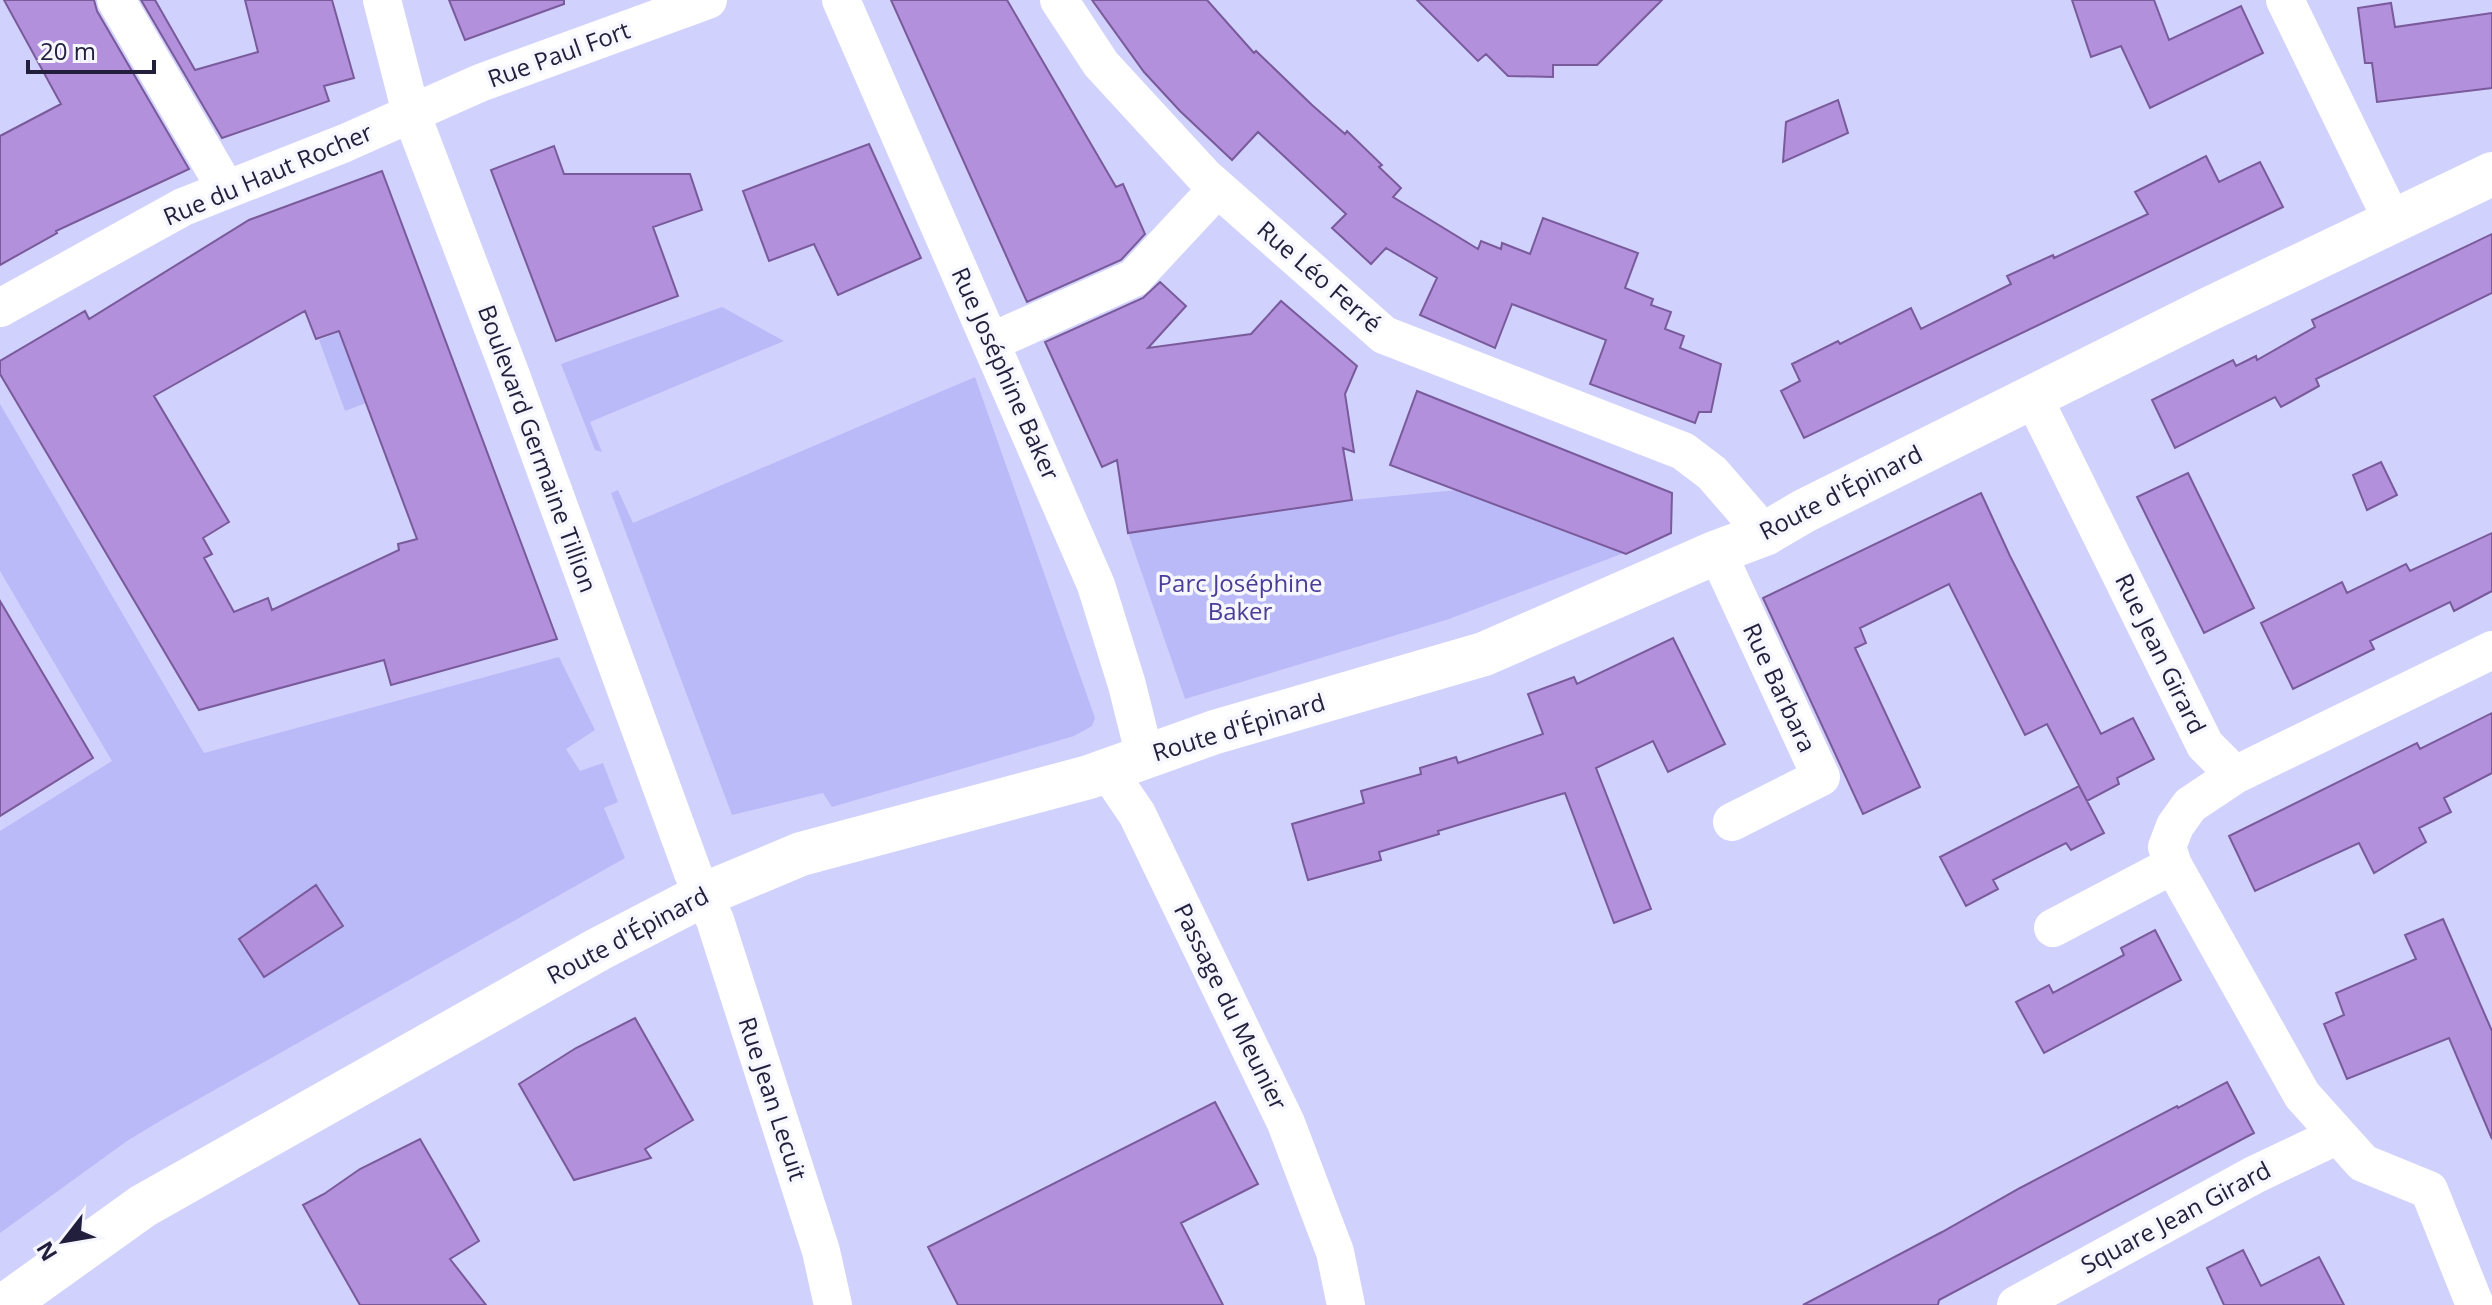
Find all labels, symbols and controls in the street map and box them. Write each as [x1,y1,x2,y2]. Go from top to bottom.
street label: Rue Paul Fort [483,13,634,95]
scale bar [28,24,154,74]
text: 20 m [40,34,96,67]
street label: Rue du Haut Rocher [158,115,377,233]
street label: Rue Léo Ferré [1251,213,1389,339]
street label: Rue Joséphine Baker [945,262,1068,485]
street label: Boulevard Germaine Tillion [471,300,606,597]
street label: Route d'Épinard [1753,436,1927,547]
park label: Parc Joséphine Baker [1158,566,1322,627]
street label: Rue Jean Girard [2108,568,2214,739]
street label: Rue Barbara [1736,617,1825,757]
street label: Route d'Épinard [1148,685,1329,768]
street label: Route d'Épinard [541,878,714,991]
street label: Passage du Meunier [1167,897,1296,1115]
street label: Rue Jean Lecuit [731,1012,815,1185]
street label: Square Jean Girard [2074,1153,2276,1281]
north arrow [24,1201,104,1281]
text: N [29,1236,63,1267]

